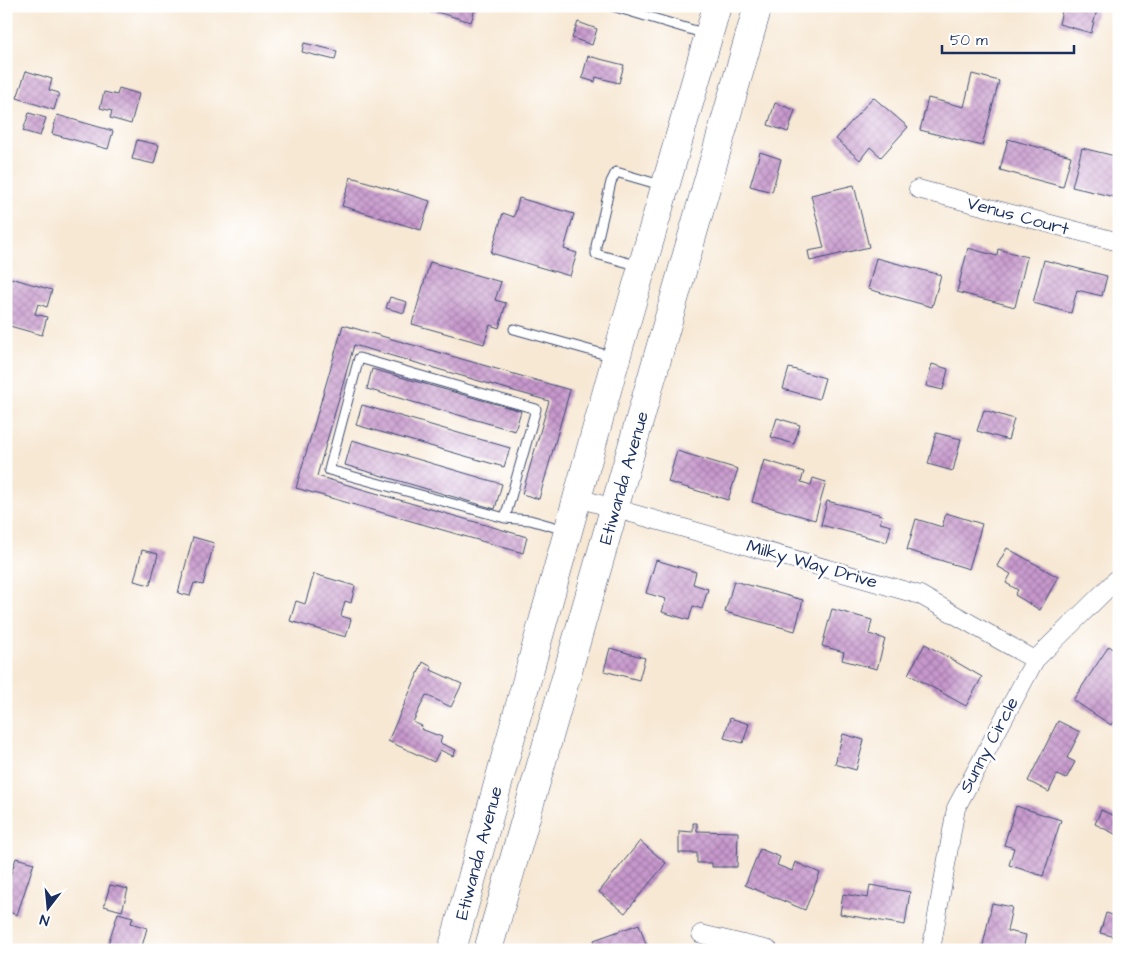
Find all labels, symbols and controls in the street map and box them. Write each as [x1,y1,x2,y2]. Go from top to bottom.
scale bar [942,22,1075,54]
text: 50 m [950,30,988,51]
street label: Venus Court [964,190,1072,242]
street label: Etiwanda Avenue [593,408,655,548]
street label: Milky Way Drive [743,533,881,596]
street label: Sunny Circle [953,692,1026,798]
street label: Etiwanda Avenue [449,783,509,923]
north arrow [22,884,72,934]
text: N [38,909,52,930]

